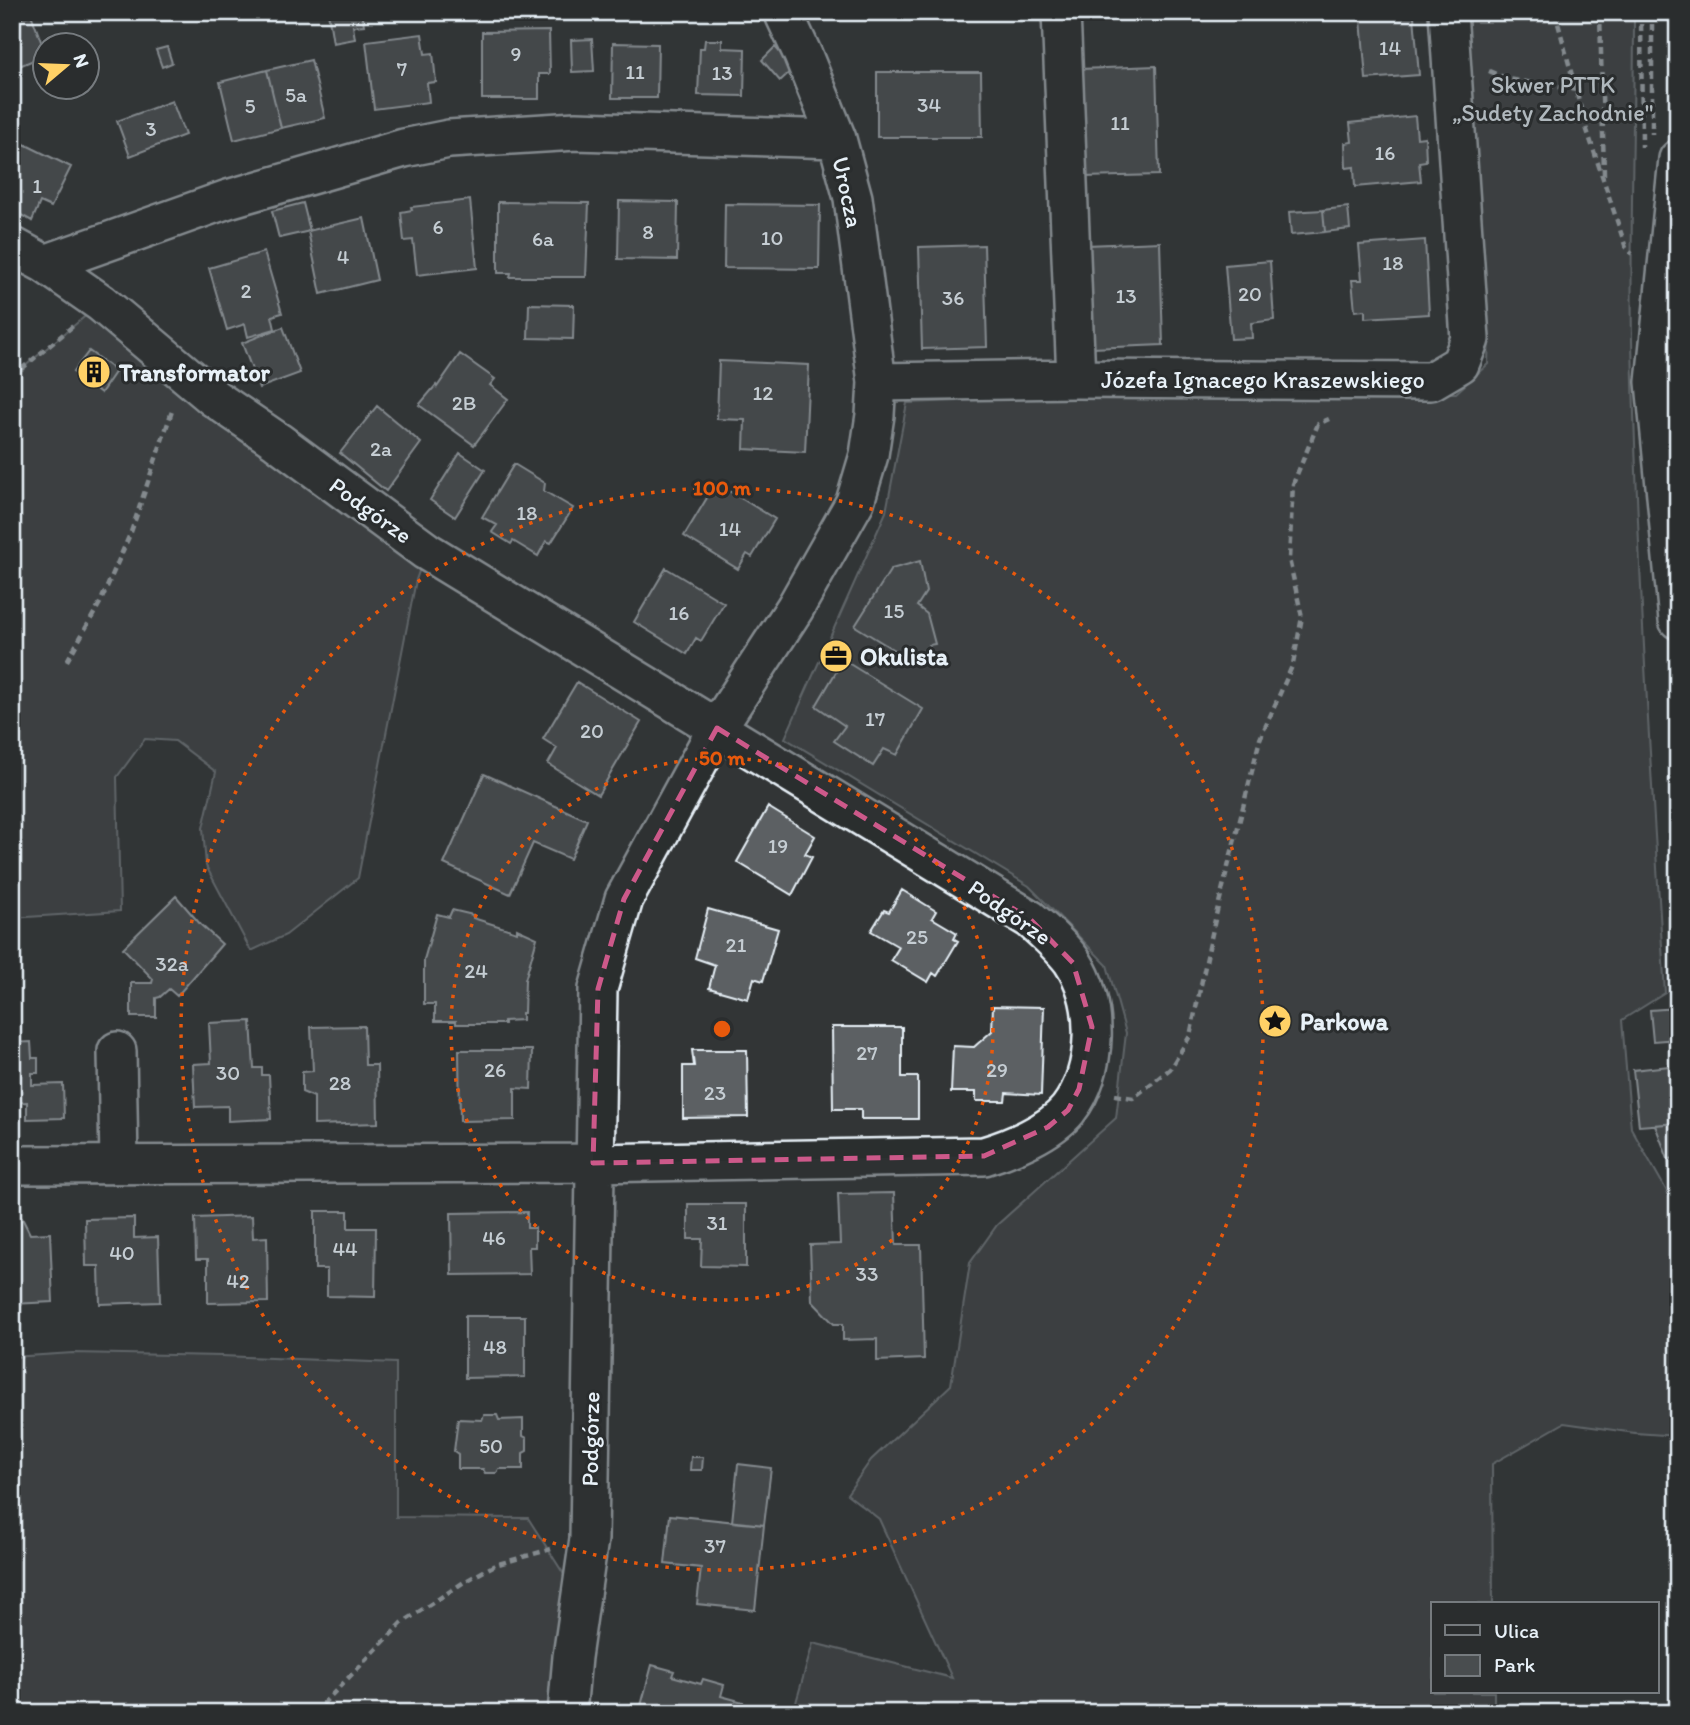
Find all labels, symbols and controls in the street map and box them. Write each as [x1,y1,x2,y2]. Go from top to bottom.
north arrow [32,32,102,102]
house number: 14 [1379,35,1402,60]
house number: 9 [511,41,521,66]
text: N [69,51,95,70]
house number: 7 [397,56,407,81]
house number: 11 [625,59,645,84]
house number: 13 [711,60,733,85]
park label: Skwer PTTK „Sudety Zachodnie" [1453,70,1653,127]
house number: 5a [285,82,307,107]
house number: 34 [917,92,941,117]
house number: 5 [244,93,256,118]
house number: 11 [1110,110,1130,135]
house number: 3 [145,116,157,141]
house number: 16 [1375,140,1395,165]
street label: Urocza [826,154,870,230]
house number: 1 [32,173,42,198]
house number: 6 [432,214,444,239]
house number: 8 [642,219,654,244]
house number: 10 [761,225,783,250]
house number: 6a [532,226,554,251]
house number: 4 [337,244,350,269]
house number: 18 [1382,250,1404,275]
house number: 2 [240,278,252,303]
house number: 20 [1238,281,1262,306]
house number: 13 [1115,283,1137,308]
house number: 36 [942,285,964,310]
building icon: Transformator [75,353,113,391]
place label: Transformator [118,358,271,387]
street label: Józefa Ignacego Kraszewskiego [1101,365,1425,394]
house number: 12 [753,380,773,405]
house number: 2B [452,390,476,415]
house number: 2a [370,436,392,461]
street label: Podgórze [324,470,418,550]
text: 100 m [693,475,751,500]
house number: 18 [516,500,538,525]
house number: 14 [719,516,742,541]
house number: 15 [884,598,904,623]
house number: 16 [669,600,689,625]
office icon: Okulista [817,637,855,675]
place label: Okulista [860,642,949,671]
house number: 17 [865,706,885,731]
house number: 20 [580,718,604,743]
text: 50 m [699,745,746,770]
house number: 19 [768,833,788,858]
street label: Podgórze [963,873,1057,951]
house number: 25 [906,924,928,949]
house number: 21 [726,932,747,957]
house number: 32a [155,951,189,976]
house number: 24 [464,958,488,983]
place icon: Parkowa [1256,1002,1294,1040]
place label: Parkowa [1300,1007,1389,1036]
centre of rings [710,1017,734,1041]
house number: 27 [856,1040,878,1065]
house number: 26 [484,1057,506,1082]
house number: 29 [986,1057,1008,1082]
house number: 30 [216,1060,240,1085]
house number: 28 [329,1070,351,1095]
house number: 23 [704,1080,726,1105]
house number: 31 [706,1210,728,1235]
house number: 46 [482,1225,506,1250]
house number: 44 [332,1236,358,1261]
house number: 40 [109,1240,135,1265]
house number: 33 [856,1261,878,1286]
house number: 42 [226,1268,250,1293]
house number: 48 [483,1334,507,1359]
street label: Podgórze [575,1391,605,1487]
house number: 50 [479,1433,503,1458]
house number: 37 [704,1533,726,1558]
legend [1431,1602,1658,1694]
text: Ulica [1494,1618,1539,1643]
text: Park [1494,1652,1536,1677]

